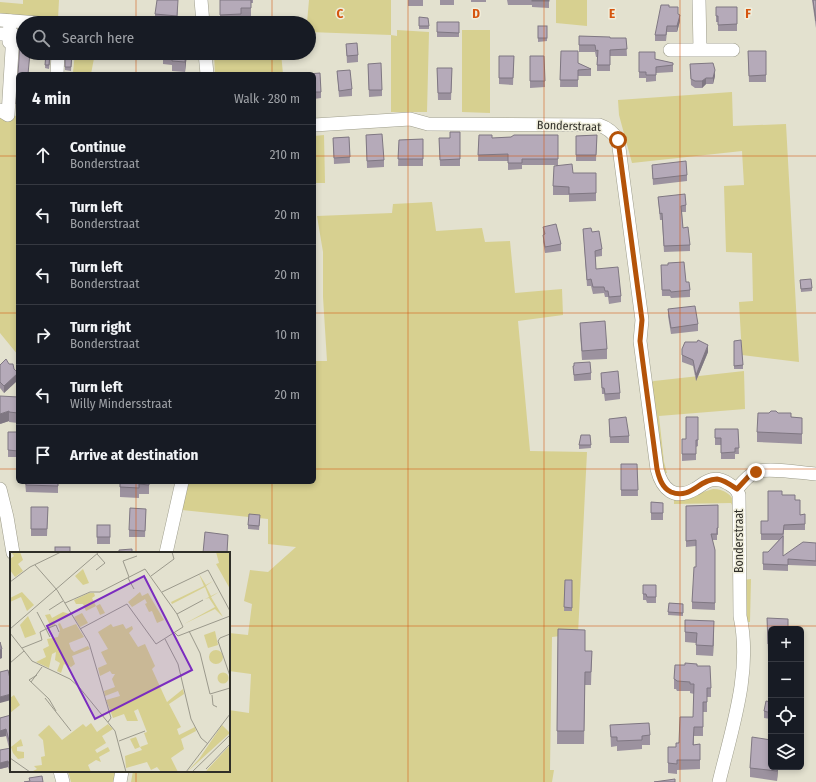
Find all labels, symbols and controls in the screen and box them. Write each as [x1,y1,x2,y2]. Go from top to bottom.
text: C [337,6,344,21]
text: D [472,6,480,21]
text: E [609,6,615,21]
text: F [745,6,751,21]
search box [16,16,316,60]
icon: search [30,27,52,49]
text: Search here [62,29,134,47]
text: 4 min [32,88,71,109]
text: Walk · 280 m [234,91,300,106]
street label: Bonderstraat [537,118,601,134]
route start [609,131,627,149]
text: Continue [70,138,126,156]
icon: ahead [32,144,54,166]
text: 210 m [270,147,300,162]
text: Bonderstraat [70,156,139,171]
text: Turn left [70,198,123,216]
icon: left [32,204,54,226]
text: 20 m [274,207,300,222]
text: Bonderstraat [70,216,139,231]
text: Turn left [70,258,123,276]
icon: left [32,264,54,286]
text: 20 m [274,267,300,282]
text: Bonderstraat [70,276,139,291]
text: Turn right [70,318,131,336]
icon: right [32,324,54,346]
text: 10 m [275,327,300,342]
text: Bonderstraat [70,336,139,351]
text: Turn left [70,378,123,396]
icon: left [32,384,54,406]
text: 20 m [274,387,300,402]
text: Willy Mindersstraat [70,396,172,411]
icon: arrive [32,444,54,466]
text: Arrive at destination [70,446,198,464]
route end [747,463,765,481]
street label: Bonderstraat [732,509,746,573]
inset map [10,552,230,772]
map controls [768,626,804,770]
button: + [768,626,804,662]
button: − [768,662,804,698]
button: locate [768,698,804,734]
button: layers [768,734,804,770]

